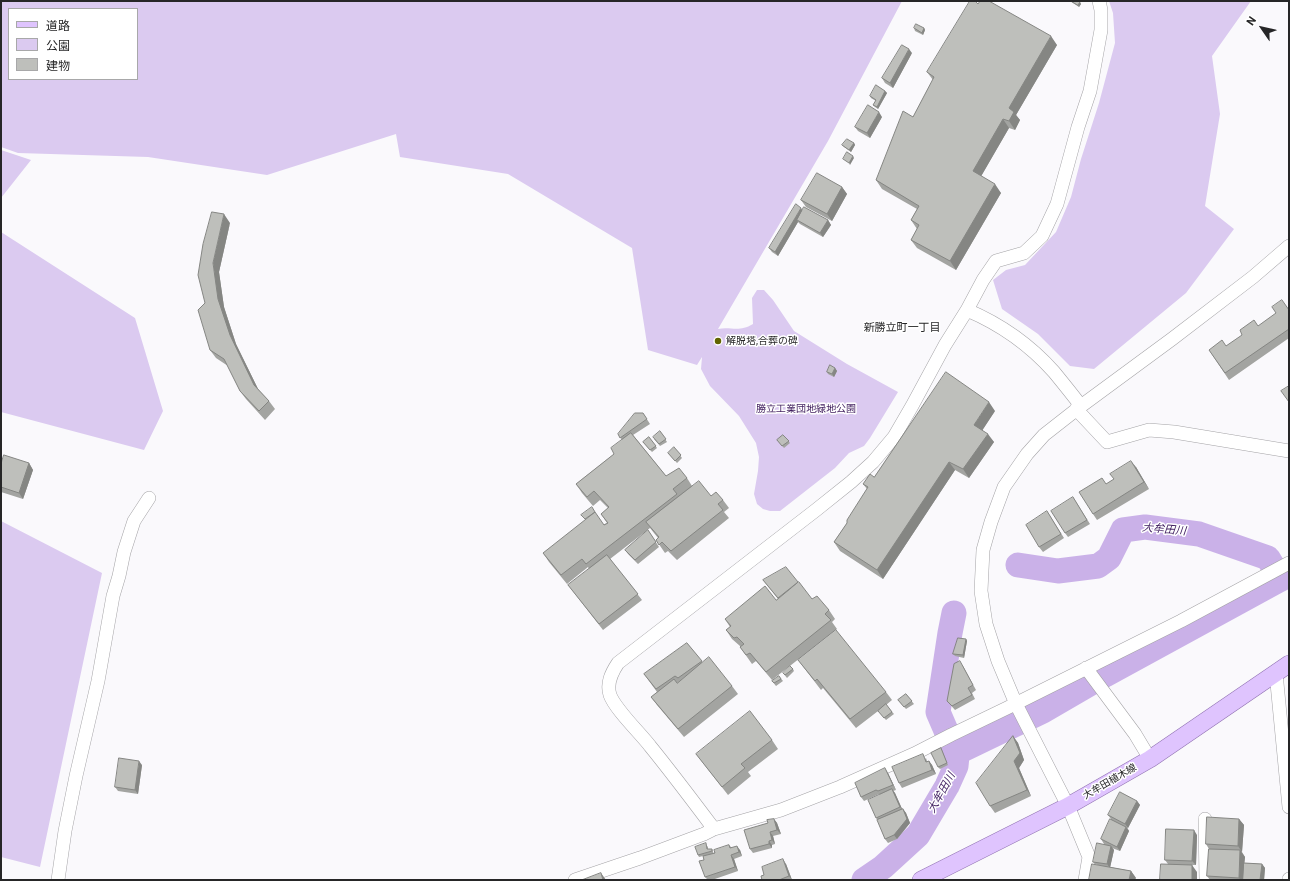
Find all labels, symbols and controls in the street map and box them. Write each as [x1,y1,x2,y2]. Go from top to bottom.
legend [8,8,138,80]
north arrow [1242,8,1282,48]
text: N [1244,14,1259,28]
text: 道路 [46,19,70,33]
text: 公園 [46,39,70,53]
text: 建物 [46,59,70,73]
district label: 新勝立町一丁目 [864,321,940,335]
place label: 解脱塔,合葬の碑 [726,335,798,347]
marker: 解脱塔,合葬の碑 [713,336,723,346]
park label: 勝立工業団地緑地公園 [756,403,856,415]
water label: 大牟田川 [1142,522,1186,538]
street label: 大牟田植木線 [1081,762,1139,802]
water label: 大牟田川 [926,771,958,815]

